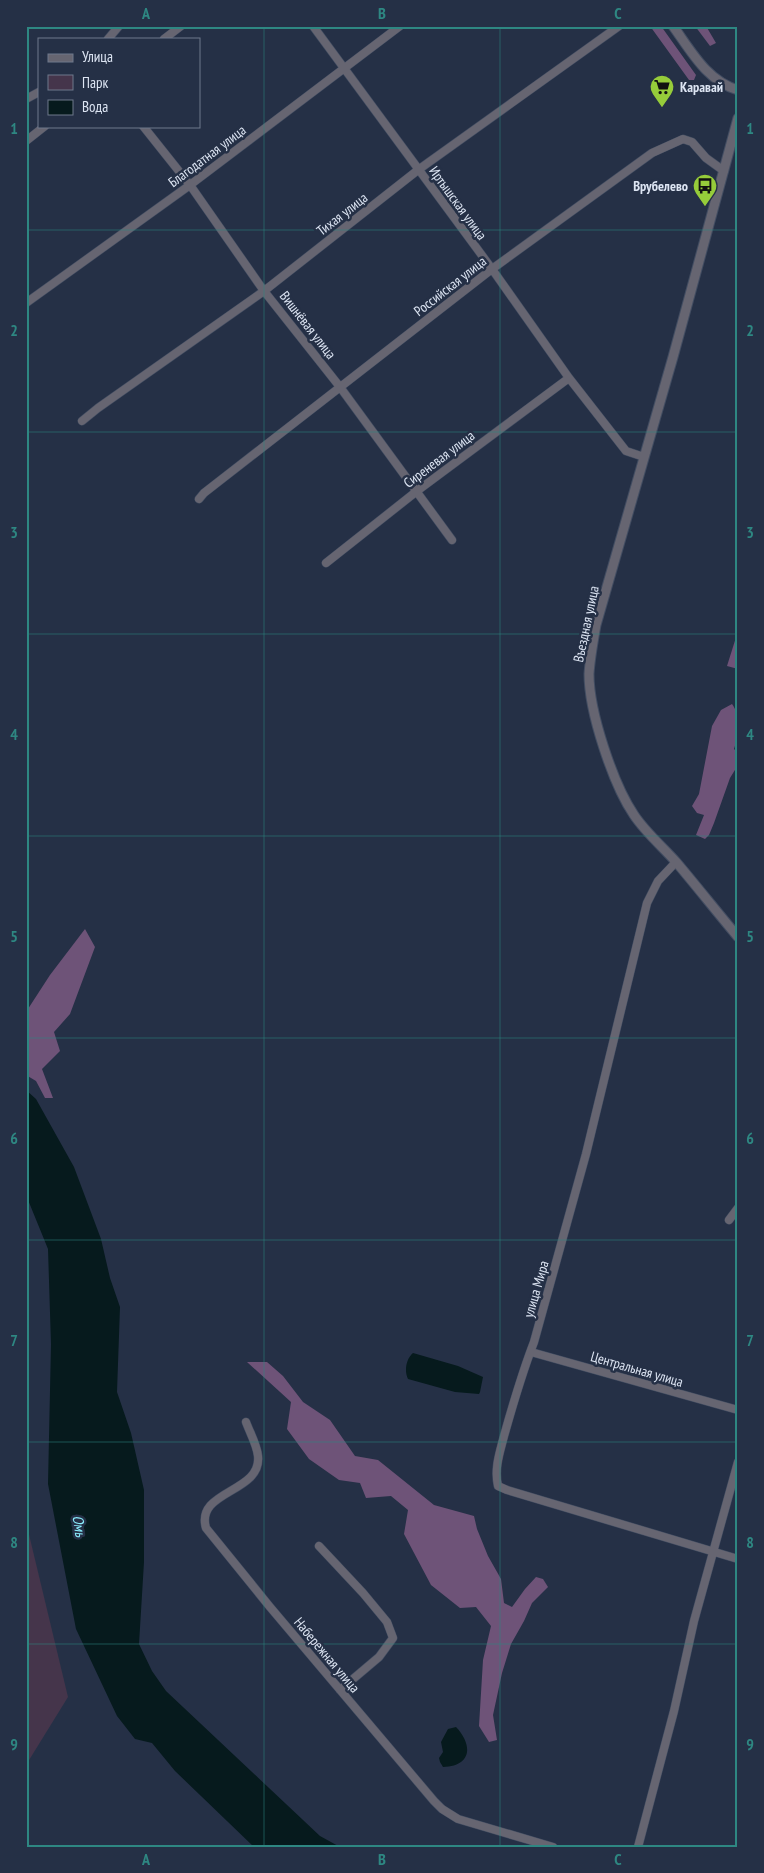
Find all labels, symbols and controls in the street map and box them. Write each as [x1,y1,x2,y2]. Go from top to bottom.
text: A [141,3,151,23]
text: B [378,3,386,23]
text: C [614,3,622,23]
legend [38,38,200,128]
text: Улица [82,47,113,66]
text: Парк [82,73,108,92]
supermarket icon: Каравай [649,74,675,108]
place label: Каравай [680,78,723,96]
text: Вода [82,97,108,116]
text: 1 [10,118,18,138]
text: 1 [746,118,754,138]
street label: Благодатная улица [165,121,249,191]
street label: Иртышская улица [425,163,491,243]
bus stop icon: Врубелево [692,173,718,207]
place label: Врубелево [633,177,688,195]
street label: Тихая улица [313,189,371,239]
street label: Российская улица [410,252,490,320]
street label: Вишнёвая улица [276,287,340,363]
text: 2 [10,320,18,340]
text: 2 [746,320,754,340]
street label: Сиреневая улица [400,426,478,492]
text: 3 [10,522,18,542]
text: 3 [746,522,754,542]
street label: Въездная улица [569,584,603,664]
text: 4 [10,724,18,744]
text: 4 [746,724,754,744]
text: 5 [10,926,18,946]
text: 5 [746,926,754,946]
text: 6 [10,1128,18,1148]
text: 6 [746,1128,754,1148]
street label: улица Мира [519,1258,553,1320]
text: 7 [10,1330,18,1350]
text: 7 [746,1330,754,1350]
street label: Центральная улица [589,1347,685,1391]
water label: Омь [69,1514,91,1539]
text: 8 [10,1532,18,1552]
text: 8 [746,1532,754,1552]
street label: Набережная улица [290,1614,364,1696]
text: 9 [10,1734,18,1754]
text: 9 [746,1734,754,1754]
text: A [141,1849,151,1869]
text: B [378,1849,386,1869]
text: C [614,1849,622,1869]

